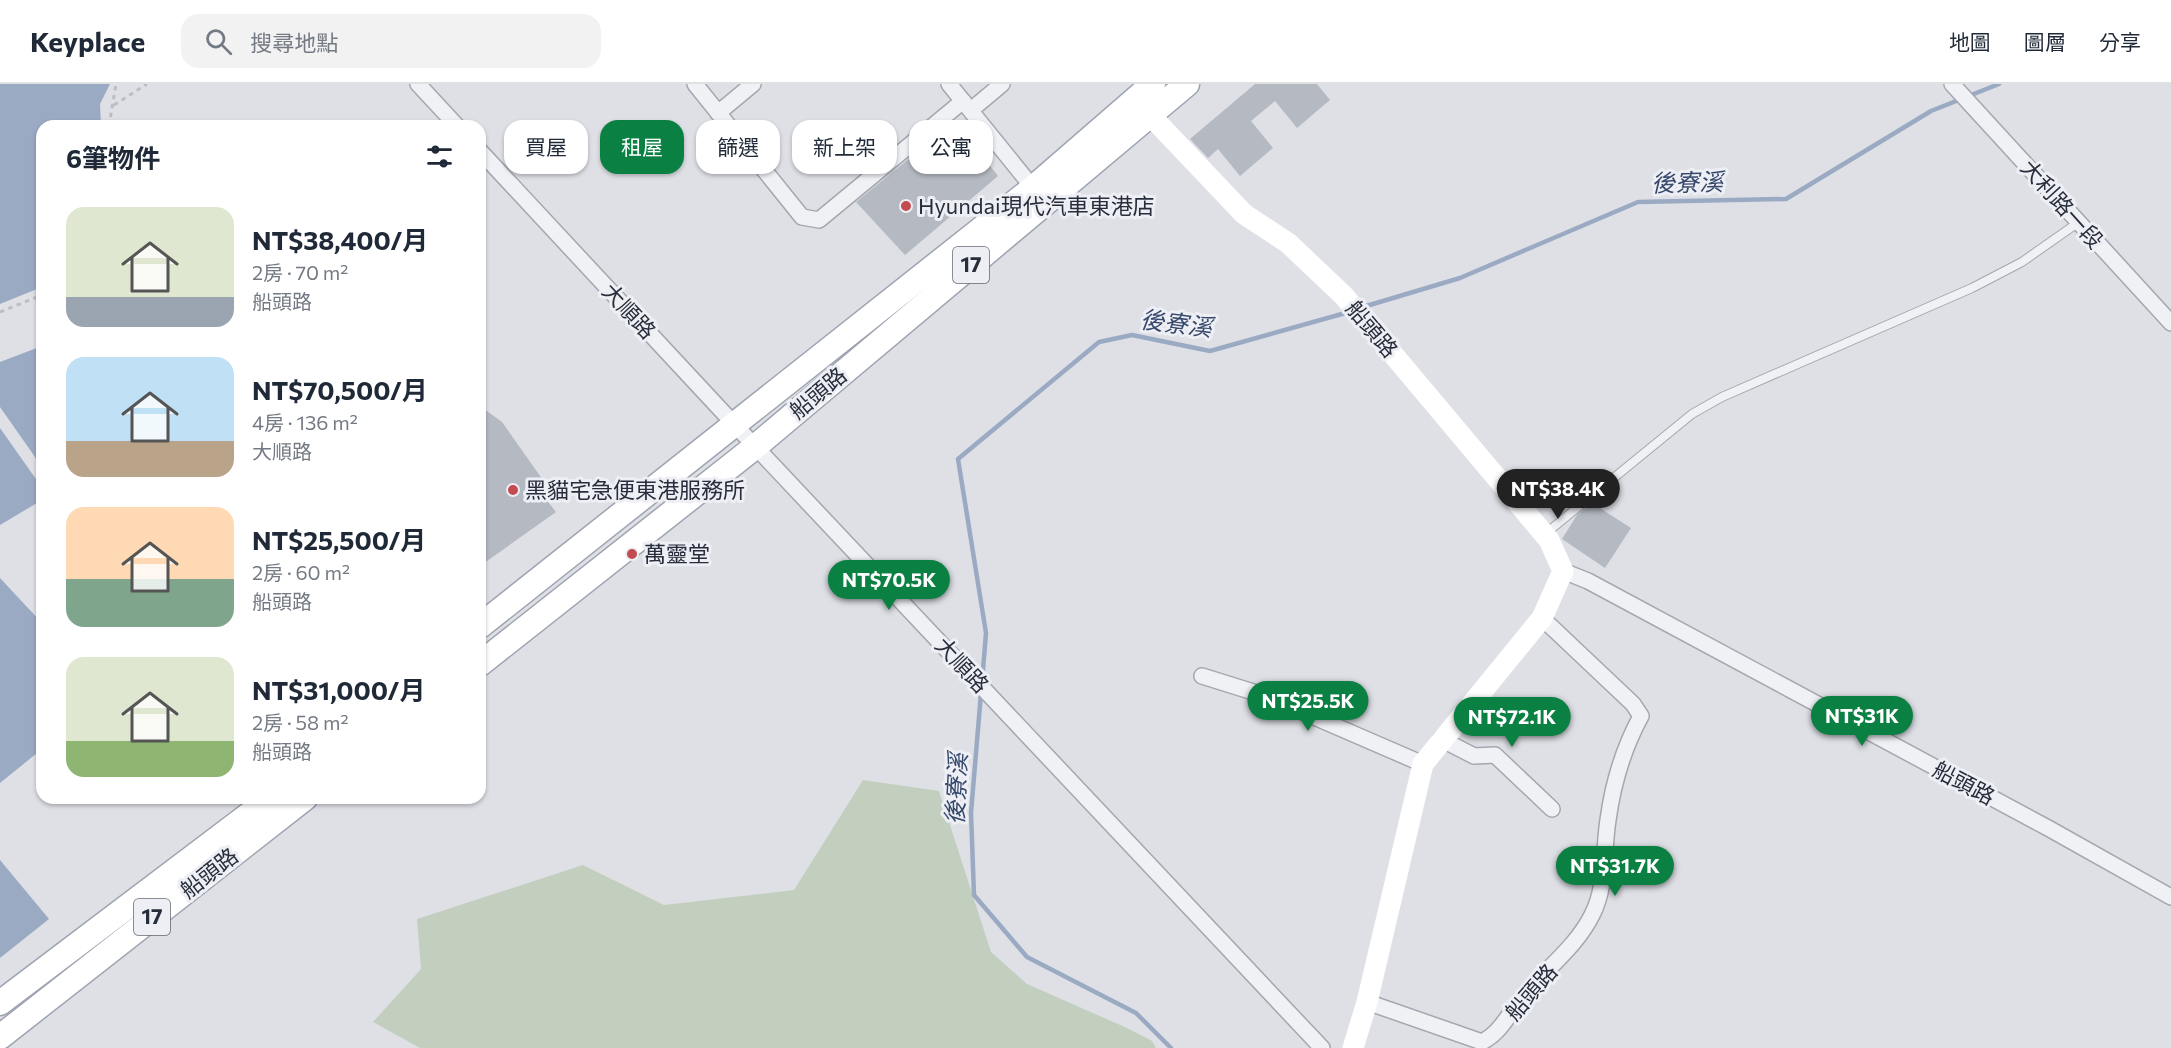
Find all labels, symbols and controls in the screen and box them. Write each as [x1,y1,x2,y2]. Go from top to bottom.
search box [181,14,601,68]
text: Keyplace [30,24,145,58]
icon: search [202,25,235,58]
text: 搜尋地點 [250,29,338,56]
text: 地圖 [1949,29,1991,54]
text: 圖層 [2024,29,2066,54]
text: 分享 [2099,29,2141,54]
chip: 買屋 [504,120,588,174]
chip: 租屋 [600,120,684,174]
chip: 篩選 [696,120,780,174]
chip: 新上架 [792,120,897,174]
chip: 公寓 [909,120,993,174]
icon: filters [423,140,456,173]
text: 6筆物件 [66,142,160,173]
street label: 大利路一段 [2016,154,2109,254]
water label: 後寮溪 [1651,166,1726,197]
place label: Hyundai現代汽車東港店 [918,192,1155,219]
marker: Hyundai現代汽車東港店 [899,199,913,213]
text: NT$38,400/月 [252,224,428,255]
icon: home [114,231,186,303]
road number: 17 [953,247,989,283]
text: 2房 · 70 m² [252,260,348,284]
street label: 大順路 [597,277,662,344]
text: 船頭路 [252,289,312,313]
street label: 船頭路 [1341,295,1404,363]
water label: 後寮溪 [1139,304,1217,342]
street label: 船頭路 [784,361,852,424]
text: NT$70,500/月 [252,374,428,405]
icon: home [114,381,186,453]
text: 4房 · 136 m² [252,410,358,434]
text: 大順路 [252,439,312,463]
pin: NT$38.4K [1496,469,1620,520]
place label: 黑貓宅急便東港服務所 [525,476,745,503]
text: NT$38.4K [1511,476,1605,500]
marker: 黑貓宅急便東港服務所 [506,483,520,497]
text: NT$25,500/月 [252,524,426,555]
icon: home [114,531,186,603]
place label: 萬靈堂 [644,540,710,567]
marker: 萬靈堂 [625,547,639,561]
text: 2房 · 60 m² [252,560,350,584]
pin: NT$70.5K [827,560,951,611]
text: NT$70.5K [842,567,936,591]
text: 船頭路 [252,589,312,613]
street label: 大順路 [930,631,995,698]
text: NT$31,000/月 [252,674,425,705]
icon: home [114,681,186,753]
pin: NT$25.5K [1246,681,1370,732]
text: NT$25.5K [1261,688,1355,712]
pin: NT$31K [1813,696,1911,747]
pin: NT$72.1K [1450,697,1574,748]
text: NT$31K [1825,703,1899,727]
text: NT$72.1K [1468,704,1556,728]
text: 2房 · 58 m² [252,710,348,734]
text: 船頭路 [252,739,312,763]
water label: 後寮溪 [939,749,972,826]
street label: 船頭路 [1929,755,2000,810]
street label: 船頭路 [174,842,243,904]
pin: NT$31.7K [1553,846,1677,897]
text: NT$31.7K [1570,853,1660,877]
road number: 17 [134,899,170,935]
street label: 船頭路 [1499,958,1562,1025]

